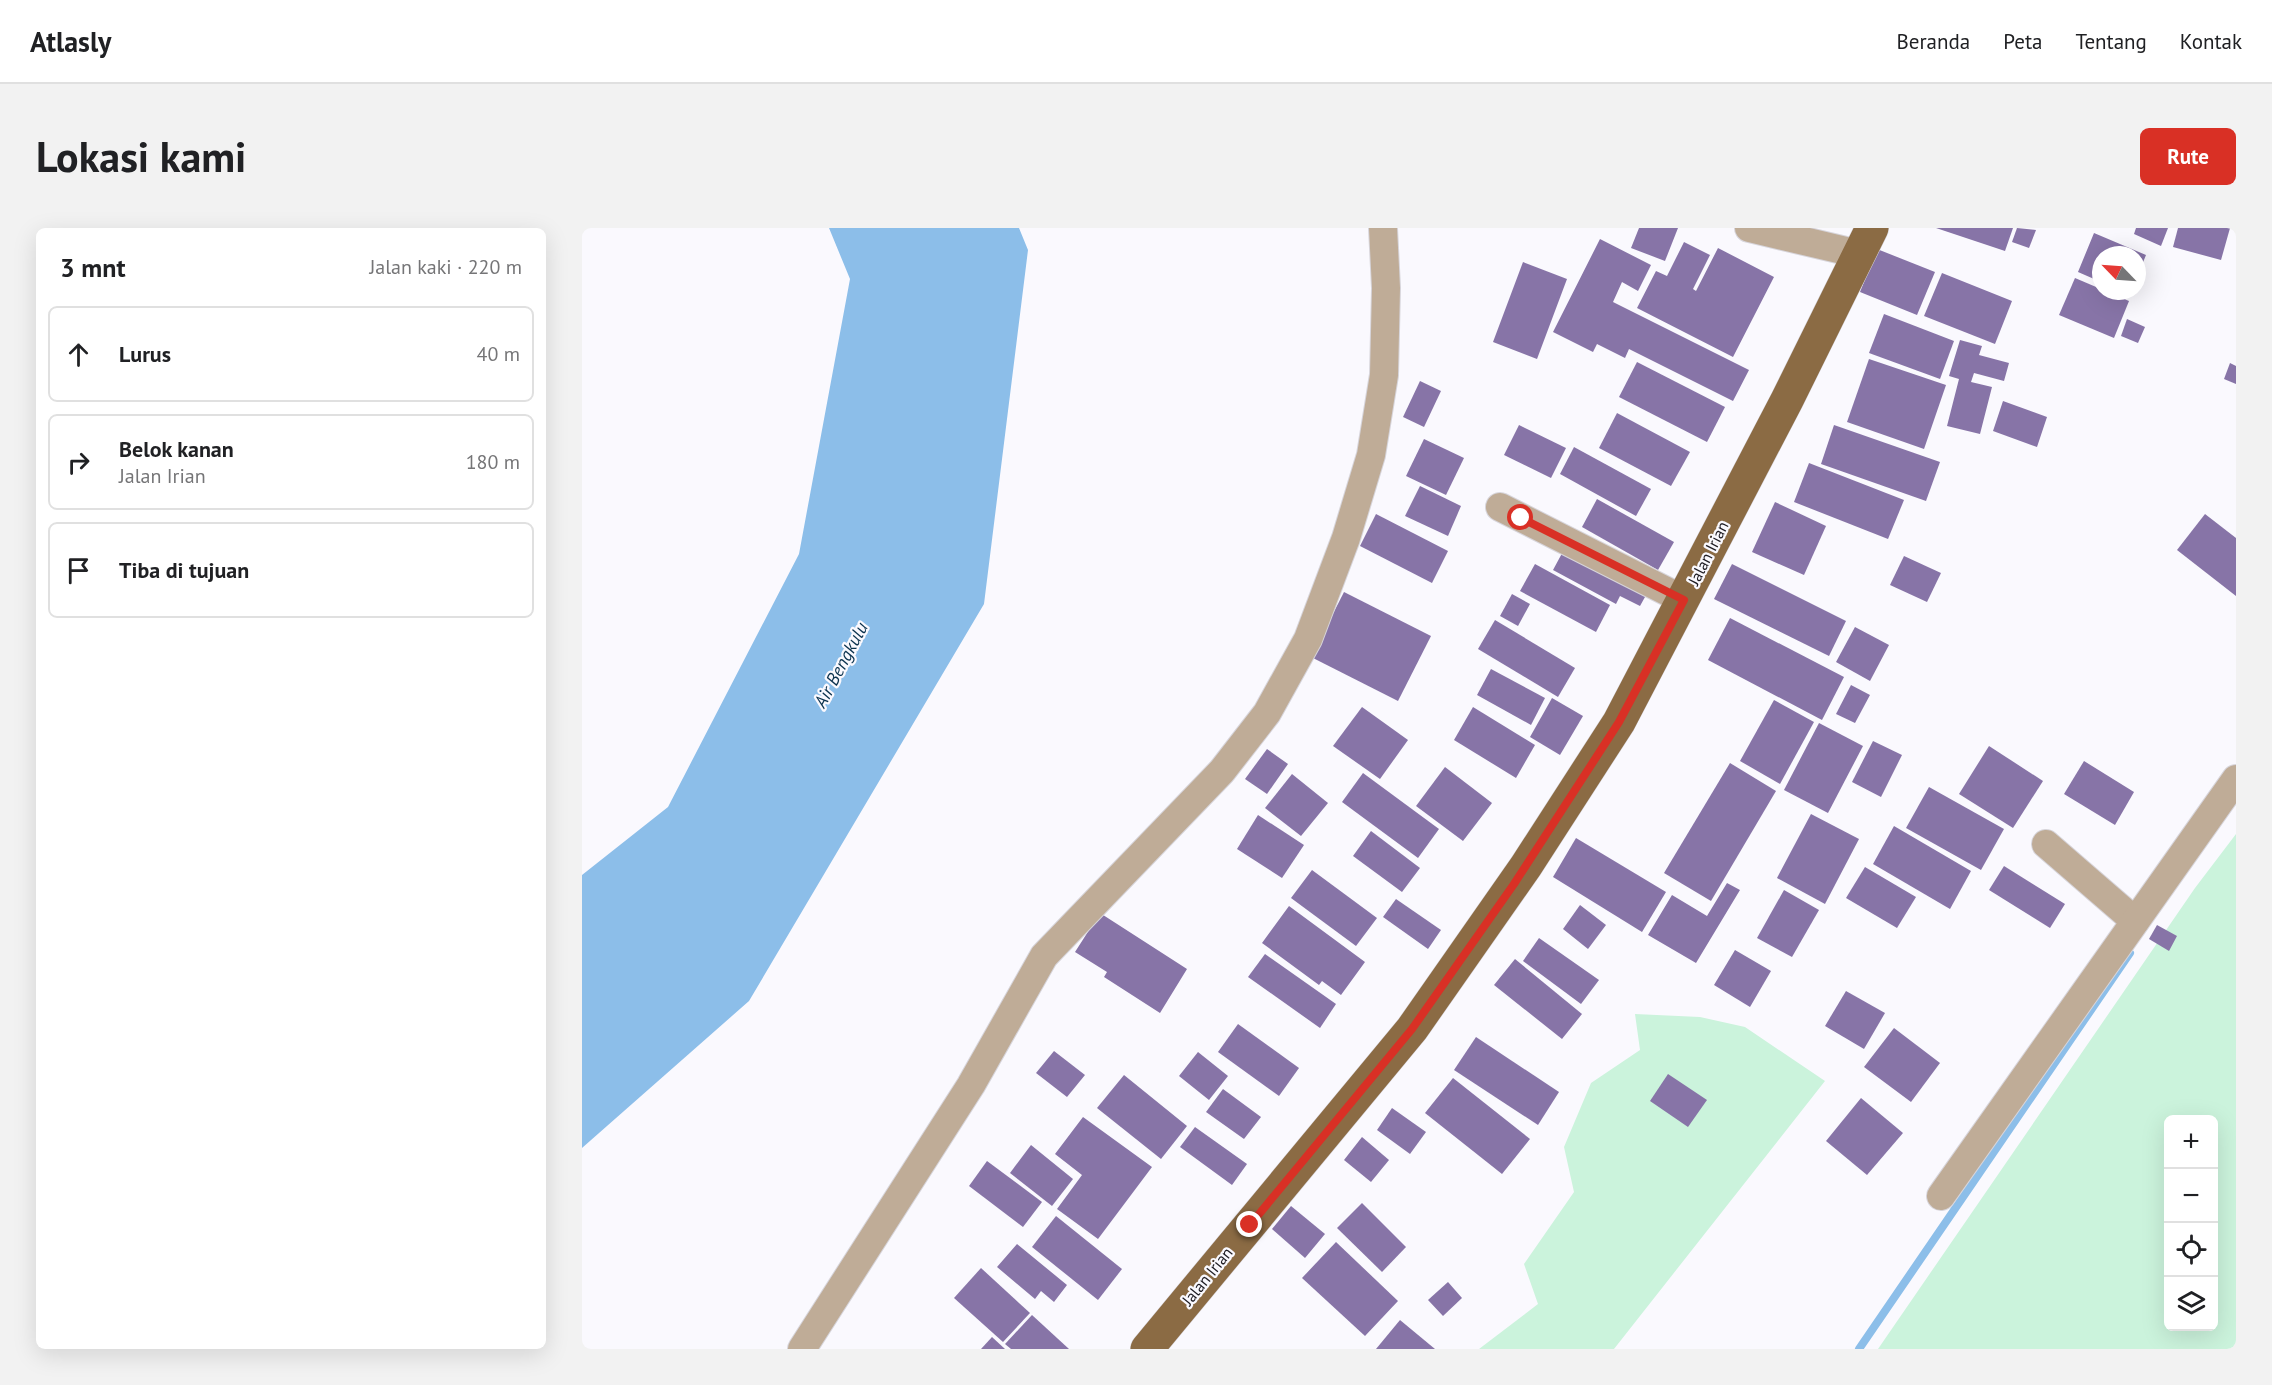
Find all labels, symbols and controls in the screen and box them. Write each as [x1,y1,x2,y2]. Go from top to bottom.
text: Atlasly [30,23,112,60]
text: Beranda [1897,28,1970,55]
text: Peta [2003,28,2042,55]
text: Tentang [2075,28,2147,55]
text: Kontak [2180,28,2242,55]
button: Rute [2140,128,2236,185]
text: Lokasi kami [36,129,246,184]
north arrow [2092,246,2146,300]
text: 3 mnt [60,251,126,284]
text: Jalan kaki · 220 m [369,254,522,280]
icon: ahead [62,338,95,371]
text: Lurus [119,340,171,368]
text: 40 m [477,341,520,367]
text: Belok kanan [119,435,234,463]
icon: right [62,446,95,479]
text: 180 m [466,449,520,475]
text: Jalan Irian [119,463,206,489]
route start [1507,504,1533,530]
street label: Jalan Irian [1683,518,1733,589]
icon: arrive [62,554,95,587]
text: Tiba di tujuan [119,556,249,584]
water label: Air Bengkulu [808,618,873,712]
map controls [2164,1115,2218,1331]
button: + [2164,1115,2218,1169]
button: − [2164,1169,2218,1223]
route end [1236,1211,1262,1237]
button: locate [2164,1223,2218,1277]
street label: Jalan Irian [1177,1243,1237,1310]
button: layers [2164,1277,2218,1331]

